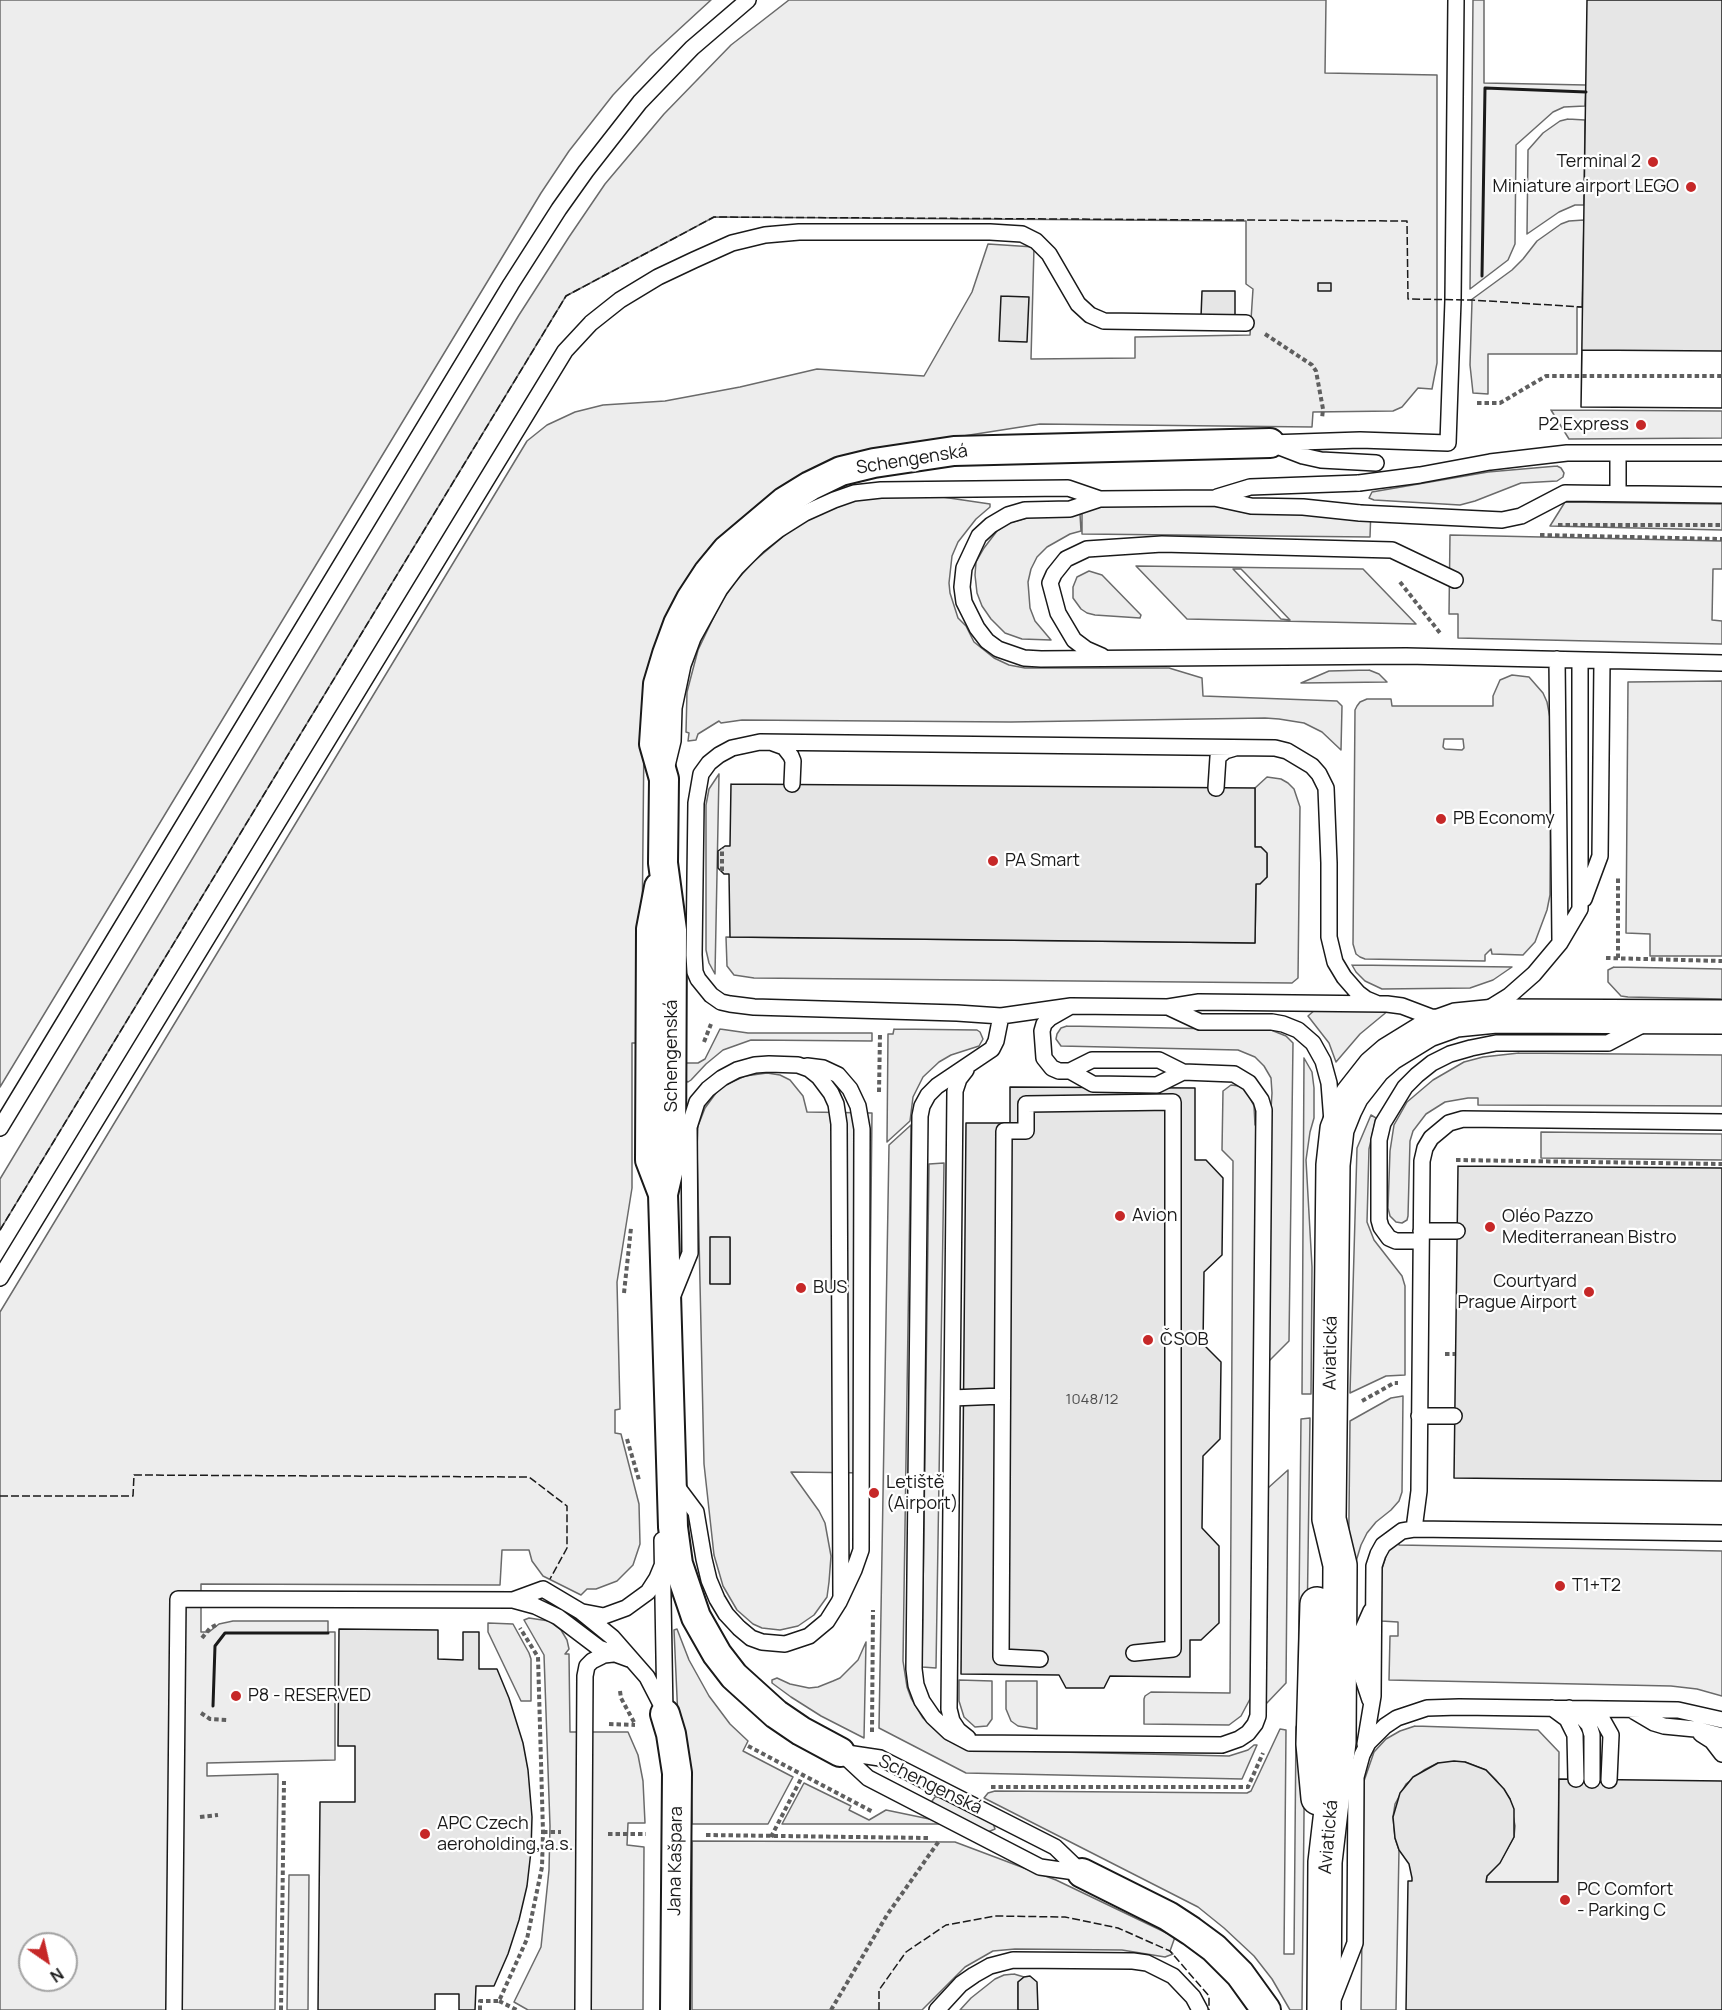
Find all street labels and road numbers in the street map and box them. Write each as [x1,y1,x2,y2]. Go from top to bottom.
street label: Schengenská [855,441,969,479]
street label: Schengenská [661,1000,683,1112]
street label: Aviatická [1320,1316,1342,1390]
street label: Schengenská [875,1751,985,1819]
street label: Aviatická [1315,1799,1343,1875]
street label: Jana Kašpara [664,1806,688,1916]

